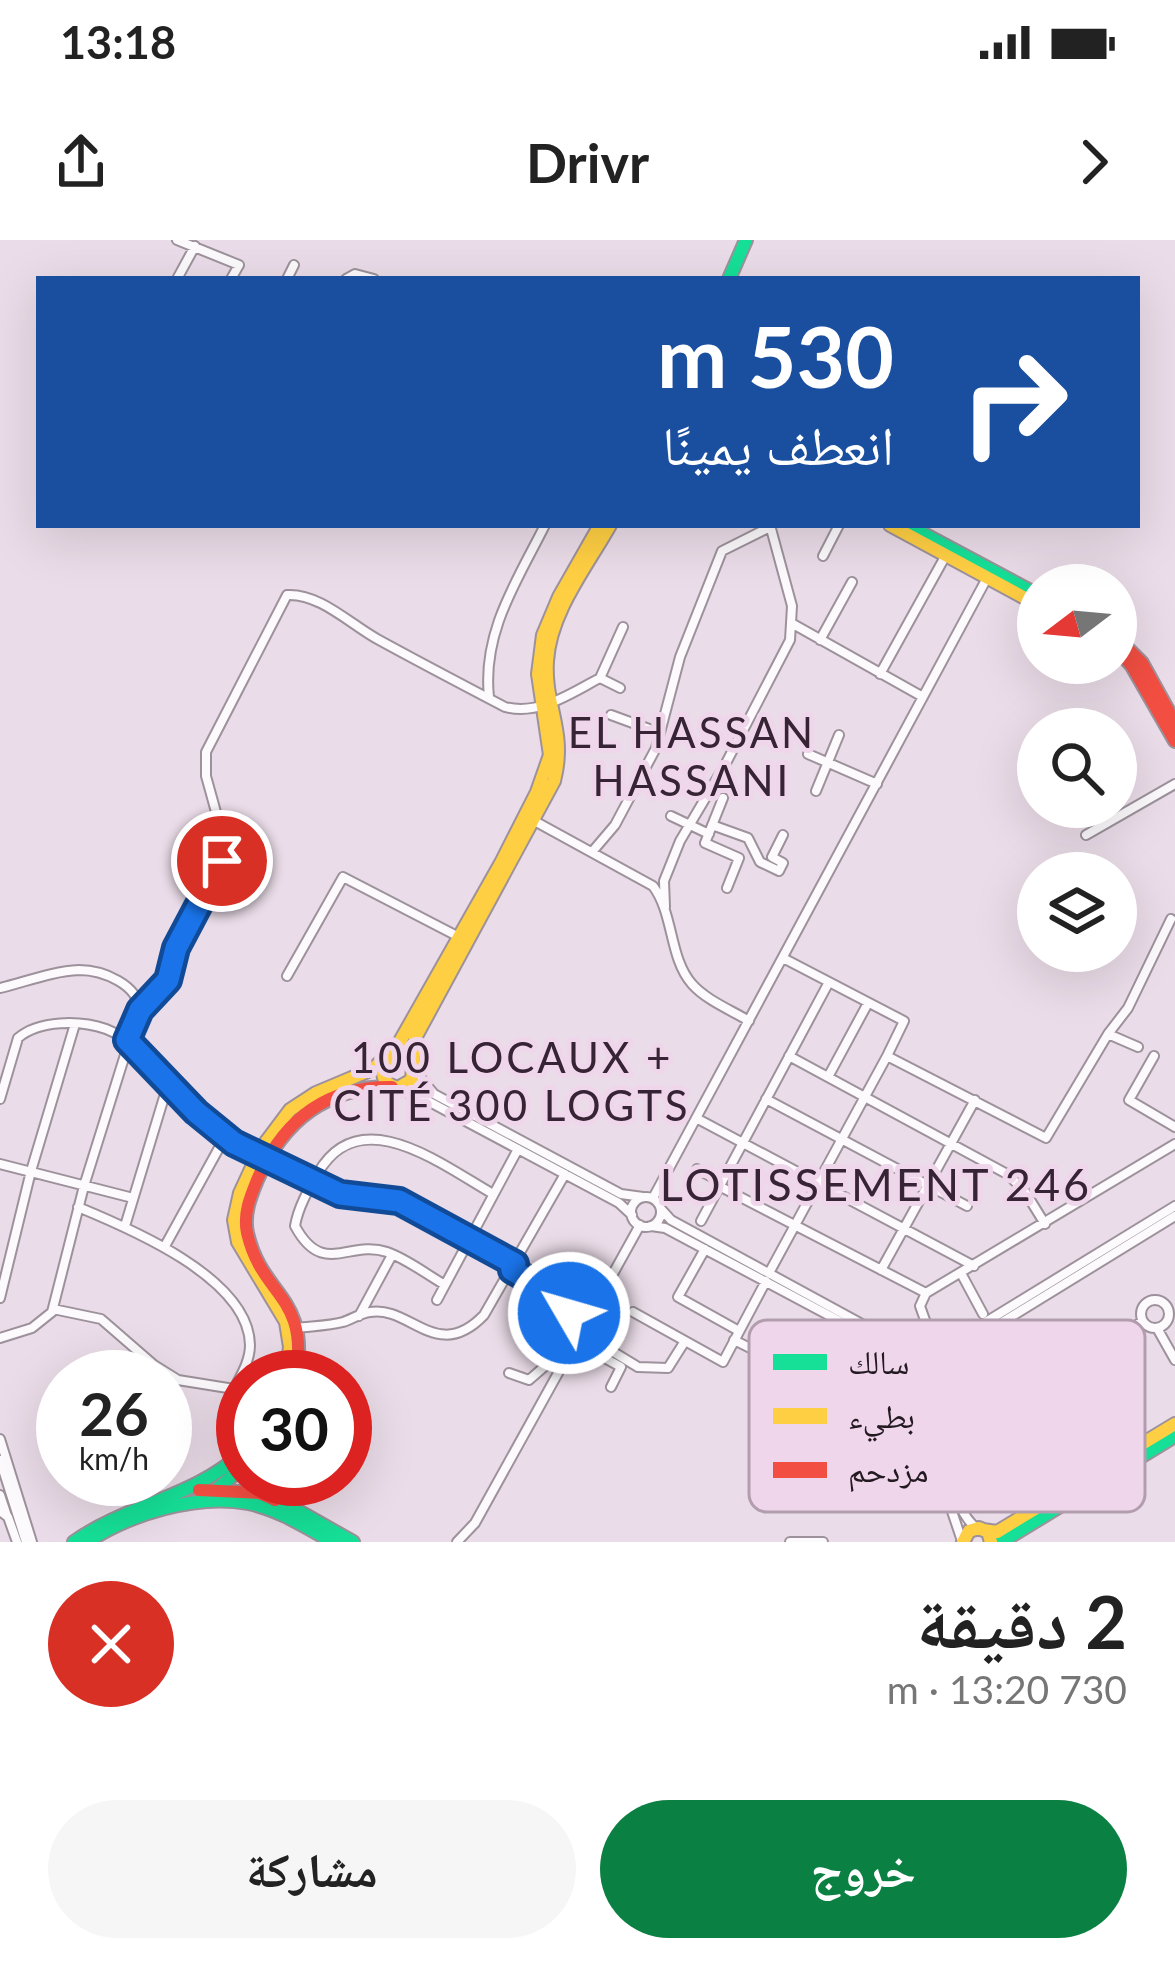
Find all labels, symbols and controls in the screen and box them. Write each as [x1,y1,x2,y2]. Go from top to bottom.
text: 13:18 [60,15,176,69]
icon: share [48,129,114,195]
icon: forward [1061,129,1127,195]
text: Drivr [526,130,649,195]
text: 530 m [657,305,894,406]
icon: right [936,324,1092,480]
text: انعطف يمينًا [662,412,894,477]
north arrow [1017,564,1137,684]
map controls [1017,564,1137,972]
district label: EL HASSAN HASSANI [568,707,816,805]
button: search [1017,708,1137,828]
pin [171,810,273,912]
icon: arrive [189,828,255,894]
button: layers [1017,852,1137,972]
district label: 100 LOCAUX + CITÉ 300 LOGTS [333,1032,691,1130]
district label: LOTISSEMENT 246 [660,1157,1092,1211]
position arrow [506,1250,632,1376]
legend [749,1320,1145,1512]
text: سالك [848,1341,909,1381]
speed limit sign: 30 [216,1350,372,1506]
text: 26 [79,1377,149,1449]
text: بطيء [848,1395,915,1442]
text: km/h [79,1440,149,1476]
text: مزدحم [848,1449,928,1493]
text: 2 دقيقة [917,1578,1127,1664]
button: close [48,1581,174,1707]
text: 730 m · 13:20 [887,1666,1127,1712]
button: مشاركة [48,1800,576,1938]
button: خروج [600,1800,1127,1938]

